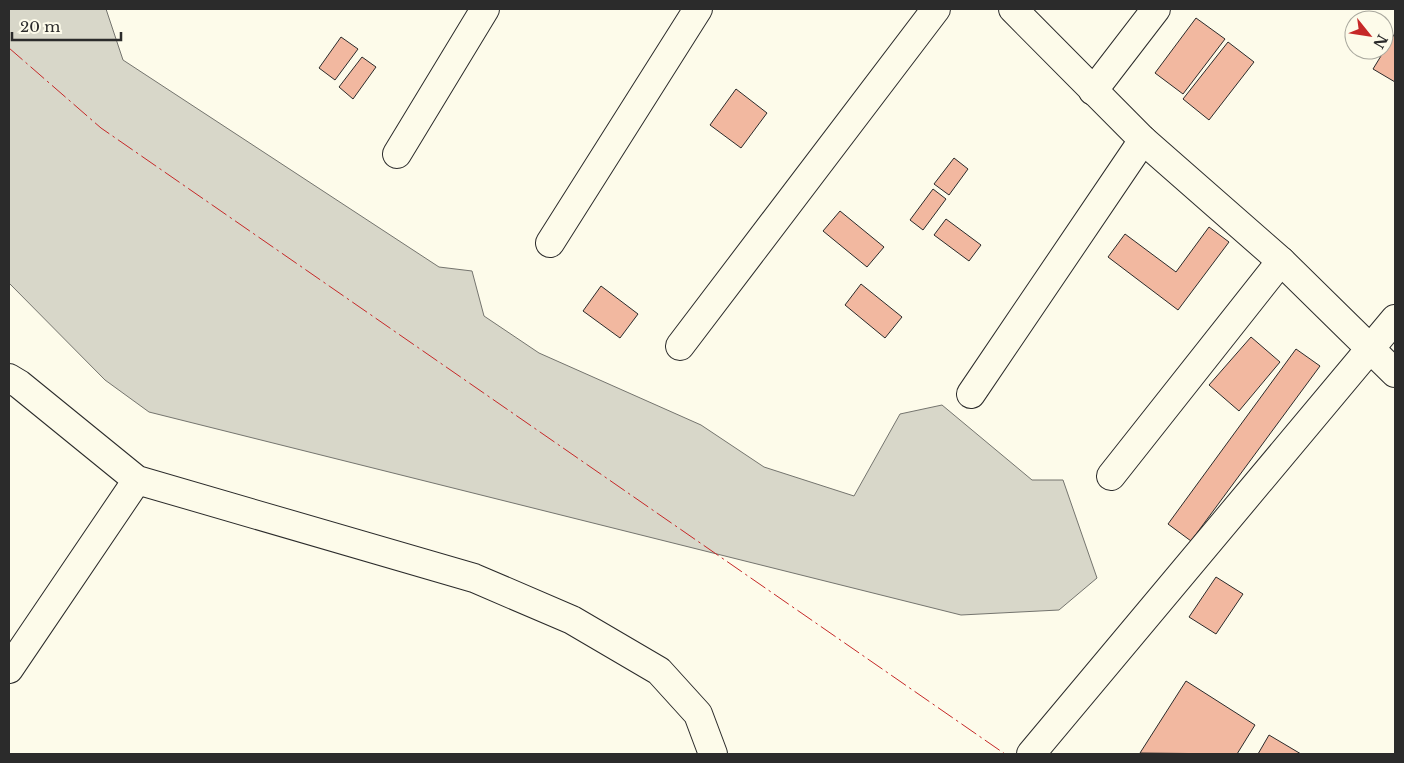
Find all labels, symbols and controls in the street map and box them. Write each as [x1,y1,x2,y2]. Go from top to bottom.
scale bar [12,10,121,42]
north arrow [1344,10,1394,60]
text: 20 m [20,17,60,36]
text: N [1369,31,1391,52]

